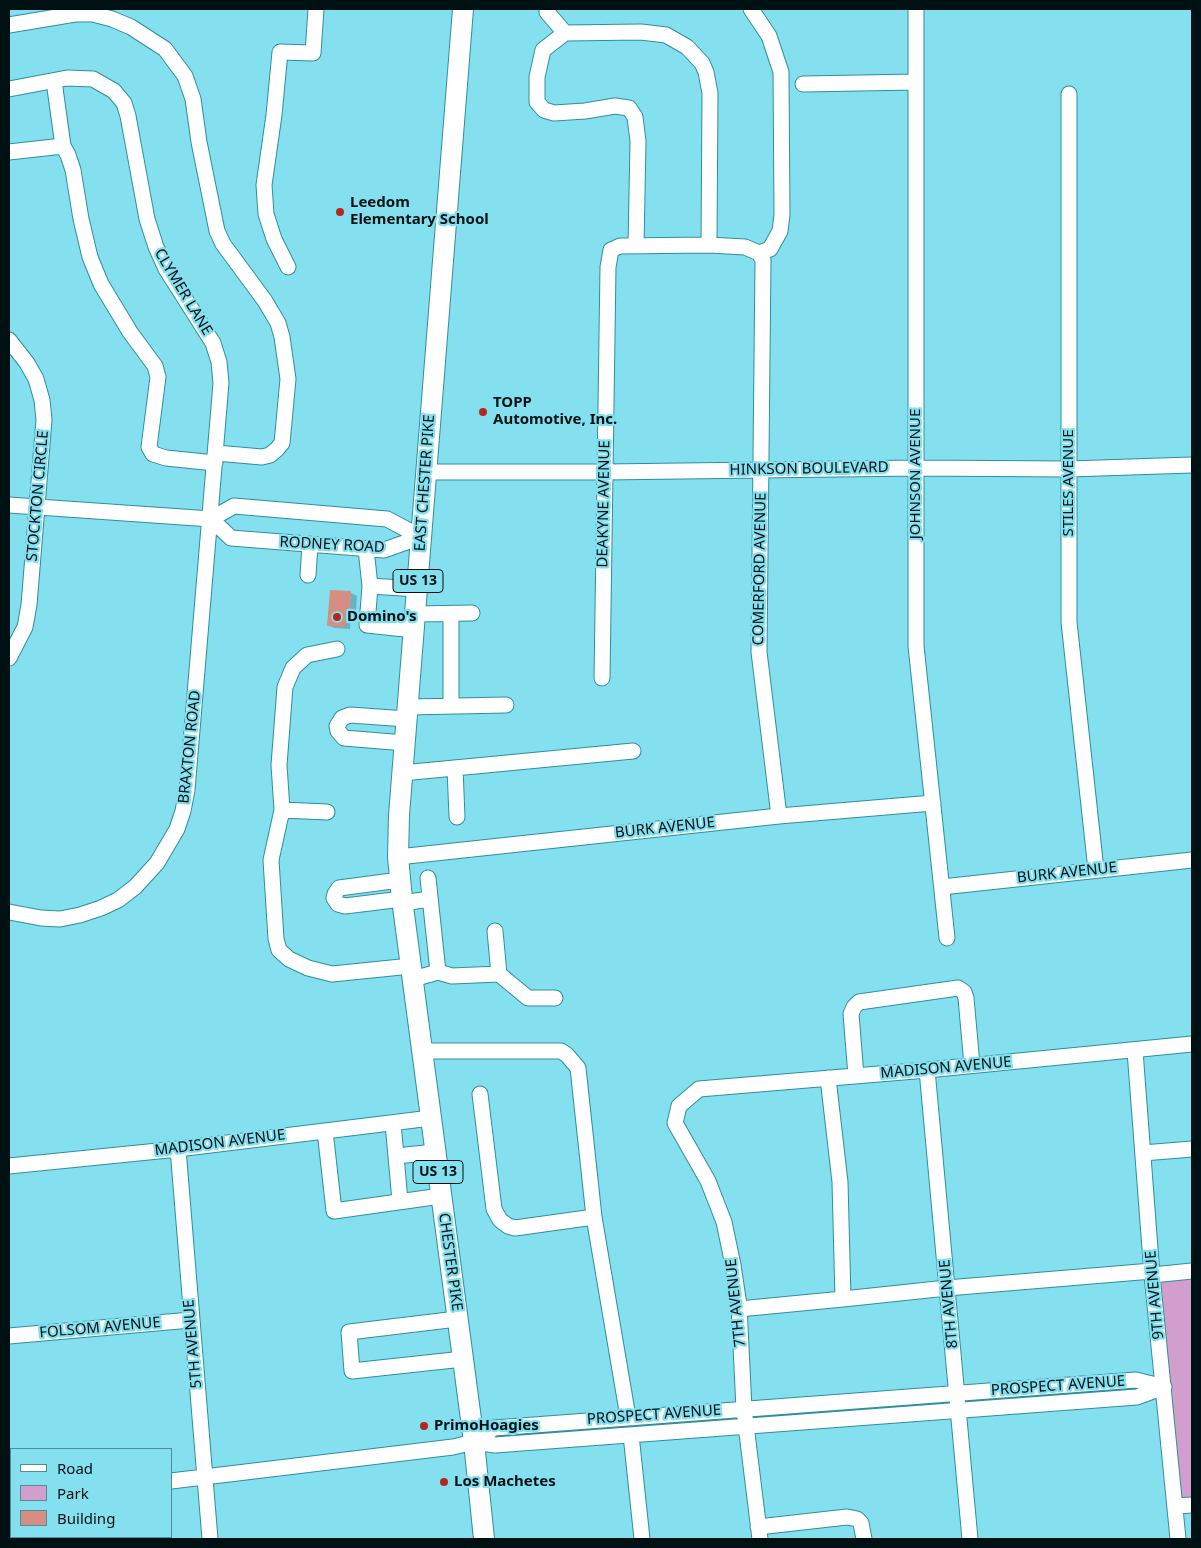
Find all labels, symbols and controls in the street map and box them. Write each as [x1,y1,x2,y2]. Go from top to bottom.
place label: Leedom Elementary School [350,194,489,229]
marker: Leedom Elementary School [334,206,346,218]
street label: CLYMER LANE [150,245,216,339]
place label: TOPP Automotive, Inc. [493,394,617,429]
marker: TOPP Automotive, Inc. [477,406,489,418]
street label: JOHNSON AVENUE [907,409,925,539]
street label: EAST CHESTER PIKE [411,414,439,552]
street label: STILES AVENUE [1060,429,1078,537]
street label: STOCKTON CIRCLE [23,430,53,562]
street label: DEAKYNE AVENUE [594,440,614,568]
street label: HINKSON BOULEVARD [729,459,889,479]
street label: COMERFORD AVENUE [750,492,770,646]
street label: RODNEY ROAD [279,533,385,557]
road number: US 13 [393,570,443,592]
place label: Domino's [347,608,417,626]
marker: Domino's [331,611,343,623]
street label: BRAXTON ROAD [175,689,205,805]
street label: BURK AVENUE [614,814,716,842]
street label: BURK AVENUE [1016,859,1118,887]
street label: MADISON AVENUE [880,1053,1012,1083]
street label: MADISON AVENUE [154,1126,286,1160]
road number: US 13 [413,1160,463,1184]
street label: CHESTER PIKE [434,1212,466,1312]
street label: 9TH AVENUE [1142,1250,1168,1340]
street label: 7TH AVENUE [722,1258,750,1348]
street label: 8TH AVENUE [936,1259,962,1349]
street label: 5TH AVENUE [180,1299,206,1389]
street label: FOLSOM AVENUE [39,1314,161,1342]
street label: PROSPECT AVENUE [990,1372,1126,1400]
street label: PROSPECT AVENUE [586,1401,722,1429]
place label: PrimoHoagies [434,1417,539,1435]
marker: PrimoHoagies [418,1420,430,1432]
legend [10,1448,172,1538]
text: Road [57,1458,93,1478]
place label: Los Machetes [454,1473,556,1491]
marker: Los Machetes [438,1476,450,1488]
text: Park [57,1483,89,1503]
text: Building [57,1508,115,1528]

